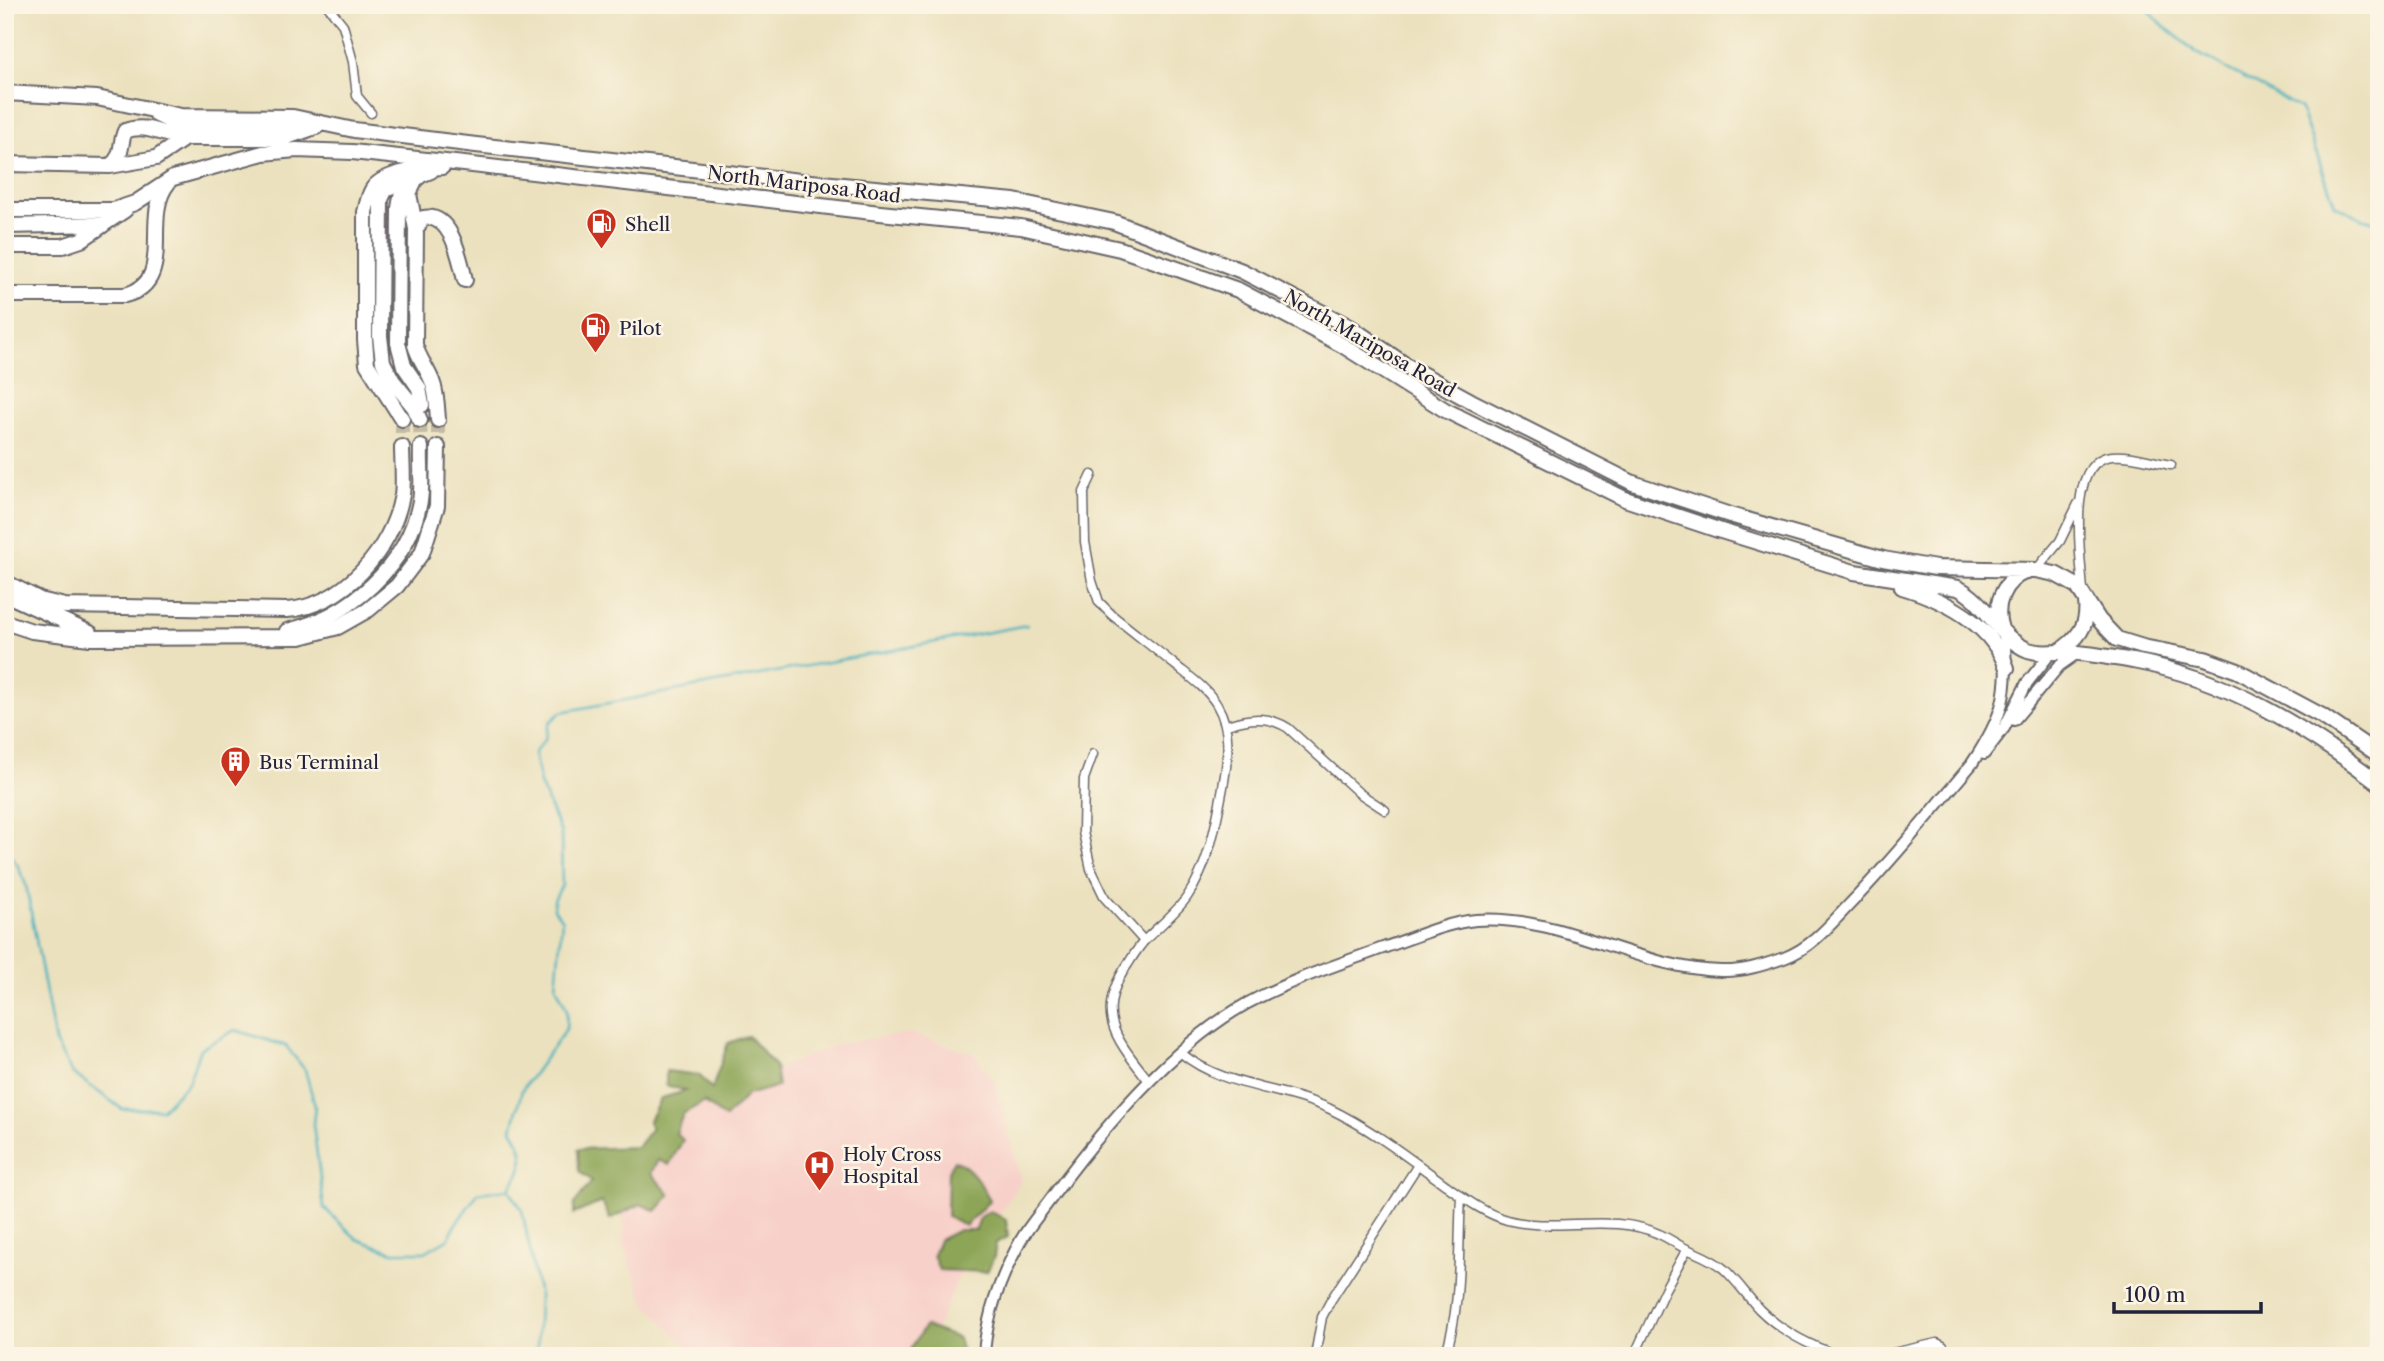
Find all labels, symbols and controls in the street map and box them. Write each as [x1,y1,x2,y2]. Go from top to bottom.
street label: North Mariposa Road [706,161,902,208]
fuel station icon: Shell [585,207,619,251]
place label: Shell [625,213,671,236]
street label: North Mariposa Road [1280,285,1460,402]
fuel station icon: Pilot [579,311,613,355]
place label: Pilot [619,317,662,340]
building icon: Bus Terminal [219,745,253,789]
place label: Bus Terminal [259,751,379,774]
place label: Holy Cross Hospital [843,1143,942,1188]
hospital icon: Holy Cross Hospital [803,1148,837,1192]
scale bar [2114,1270,2262,1314]
text: 100 m [2125,1282,2186,1307]

